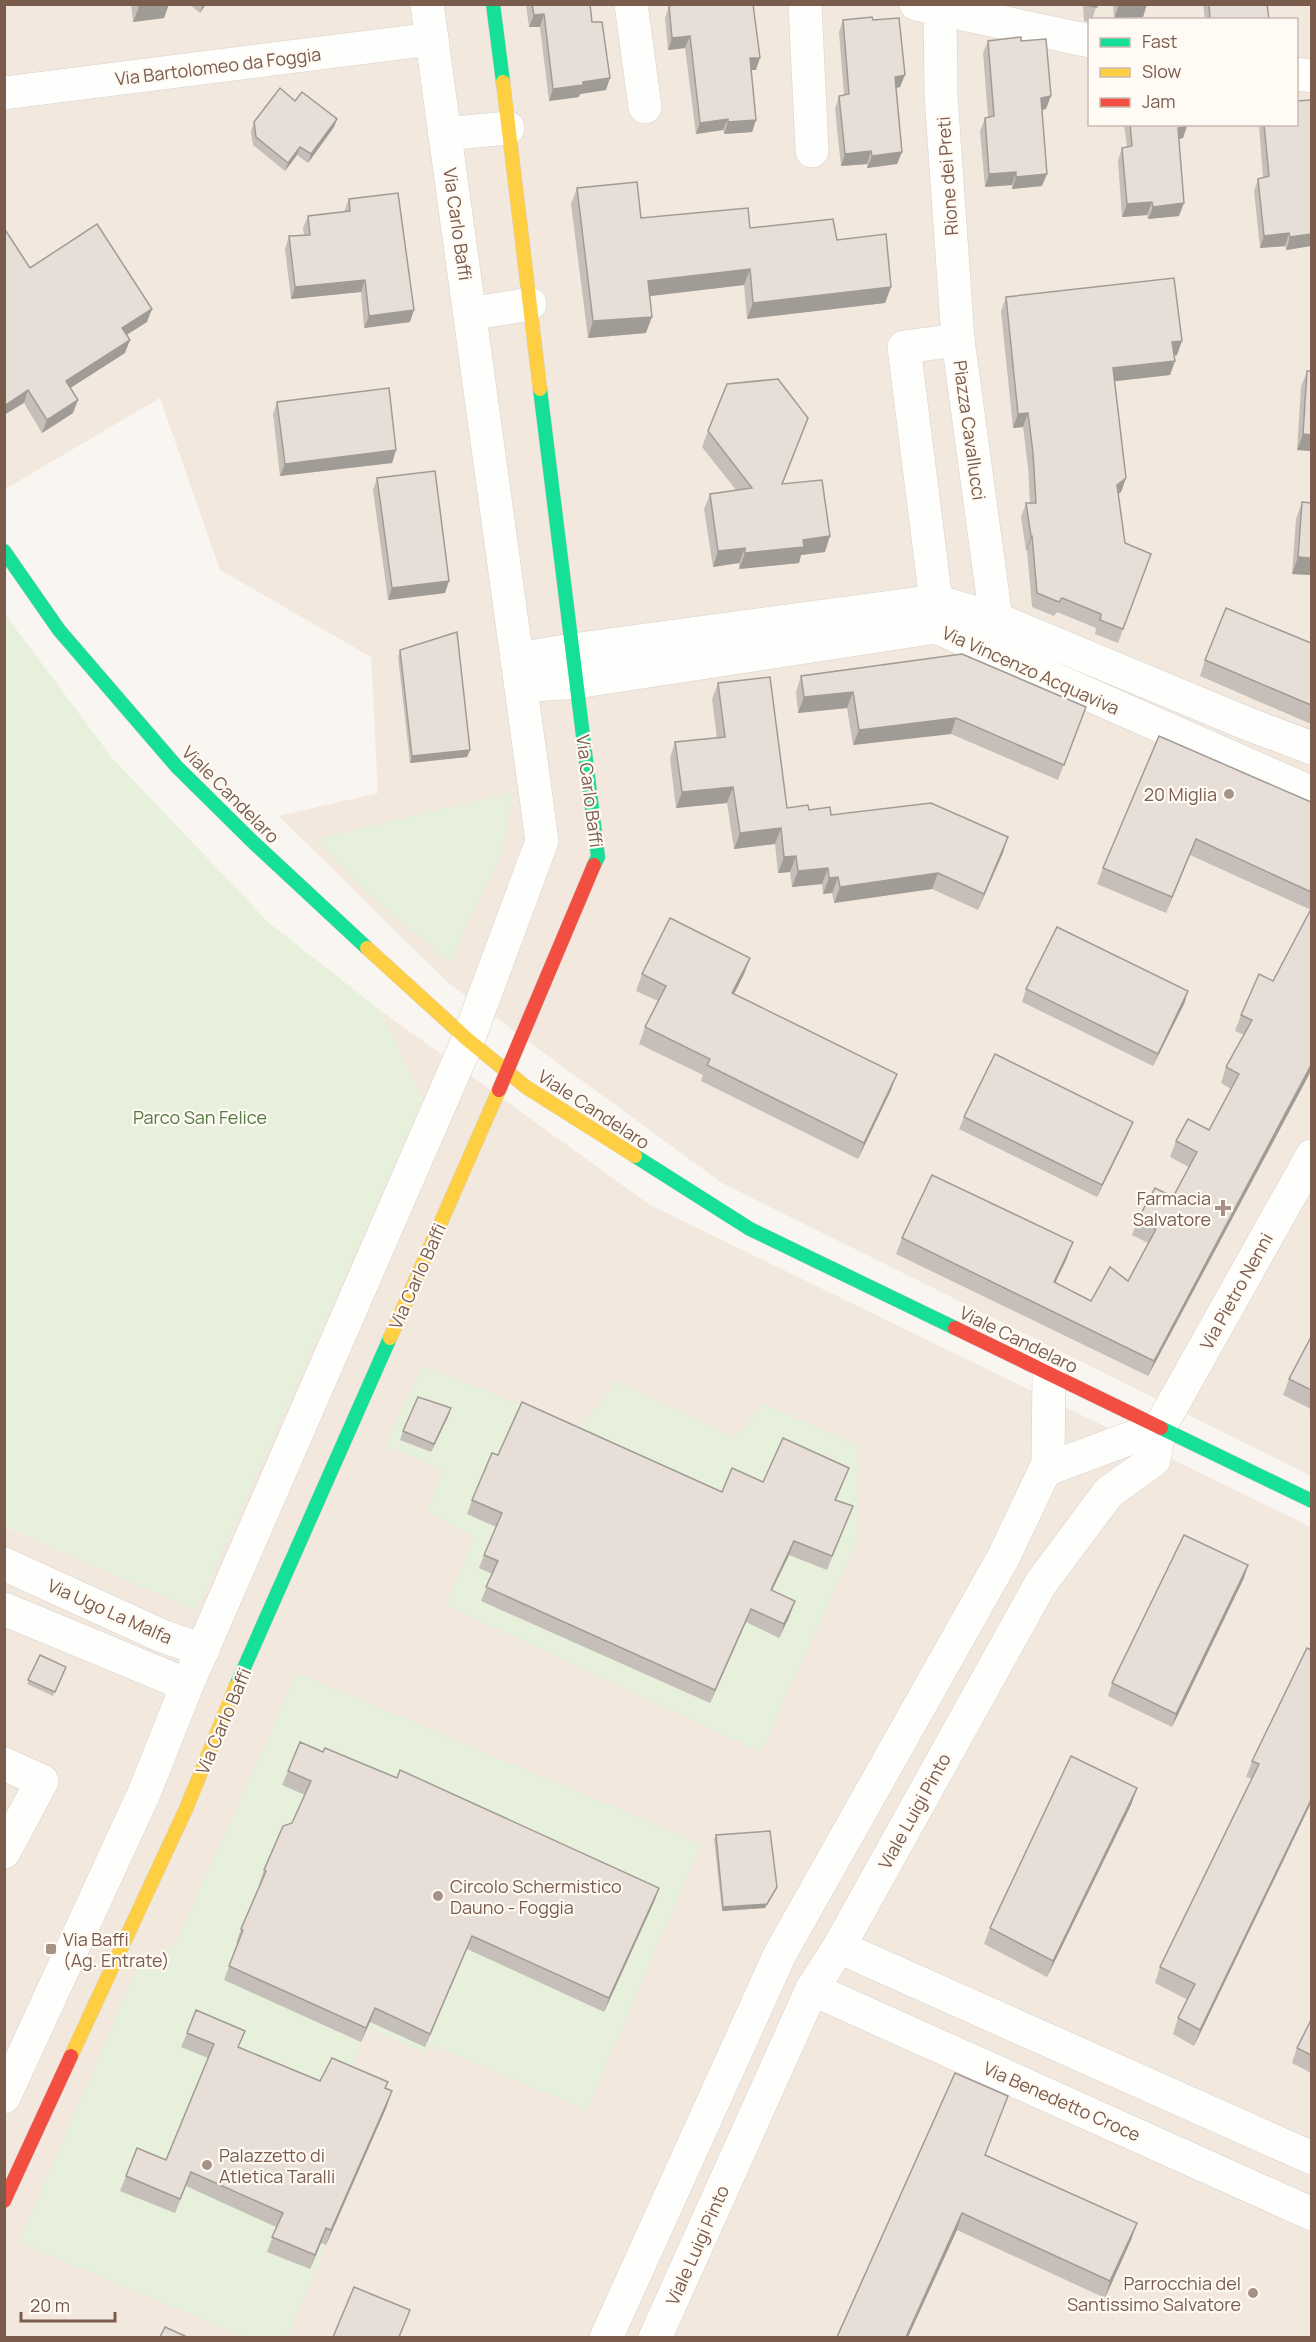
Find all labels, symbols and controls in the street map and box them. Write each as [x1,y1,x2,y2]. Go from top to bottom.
legend [1088,18,1298,126]
text: Fast [1142,29,1177,53]
street label: Via Bartolomeo da Foggia [114,41,322,91]
text: Slow [1142,59,1182,83]
text: Jam [1142,89,1176,113]
street label: Rione dei Preti [931,116,963,236]
street label: Via Carlo Baffi [438,166,478,282]
street label: Piazza Cavallucci [948,359,992,501]
street label: Via Vincenzo Acquaviva [939,620,1123,720]
street label: Via Carlo Baffi [571,733,609,849]
street label: Viale Candelaro [177,740,285,848]
place label: 20 Miglia [1144,782,1217,806]
marker: 20 Miglia [1222,787,1236,801]
street label: Viale Candelaro [533,1064,655,1154]
park label: Parco San Felice [133,1105,267,1129]
place label: Farmacia Salvatore [1133,1186,1211,1231]
marker: Farmacia Salvatore [1216,1201,1230,1215]
street label: Via Carlo Baffi [383,1219,451,1333]
street label: Via Pietro Nenni [1194,1228,1278,1354]
street label: Viale Candelaro [956,1300,1082,1378]
street label: Via Ugo La Malfa [44,1573,176,1649]
street label: Via Carlo Baffi [190,1664,256,1778]
street label: Viale Luigi Pinto [872,1749,956,1873]
place label: Circolo Schermistico Dauno - Foggia [450,1874,622,1919]
marker: Circolo Schermistico Dauno - Foggia [431,1889,445,1903]
place label: Via Baffi (Ag. Entrate) [63,1927,170,1972]
marker: Via Baffi (Ag. Entrate) [44,1942,58,1956]
street label: Via Benedetto Croce [980,2056,1144,2146]
place label: Palazzetto di Atletica Taralli [219,2143,335,2188]
marker: Palazzetto di Atletica Taralli [200,2158,214,2172]
street label: Viale Luigi Pinto [660,2181,734,2309]
place label: Parrocchia del Santissimo Salvatore [1067,2271,1241,2316]
scale bar [21,2285,116,2323]
marker: Parrocchia del Santissimo Salvatore [1246,2286,1260,2300]
text: 20 m [30,2293,70,2317]

